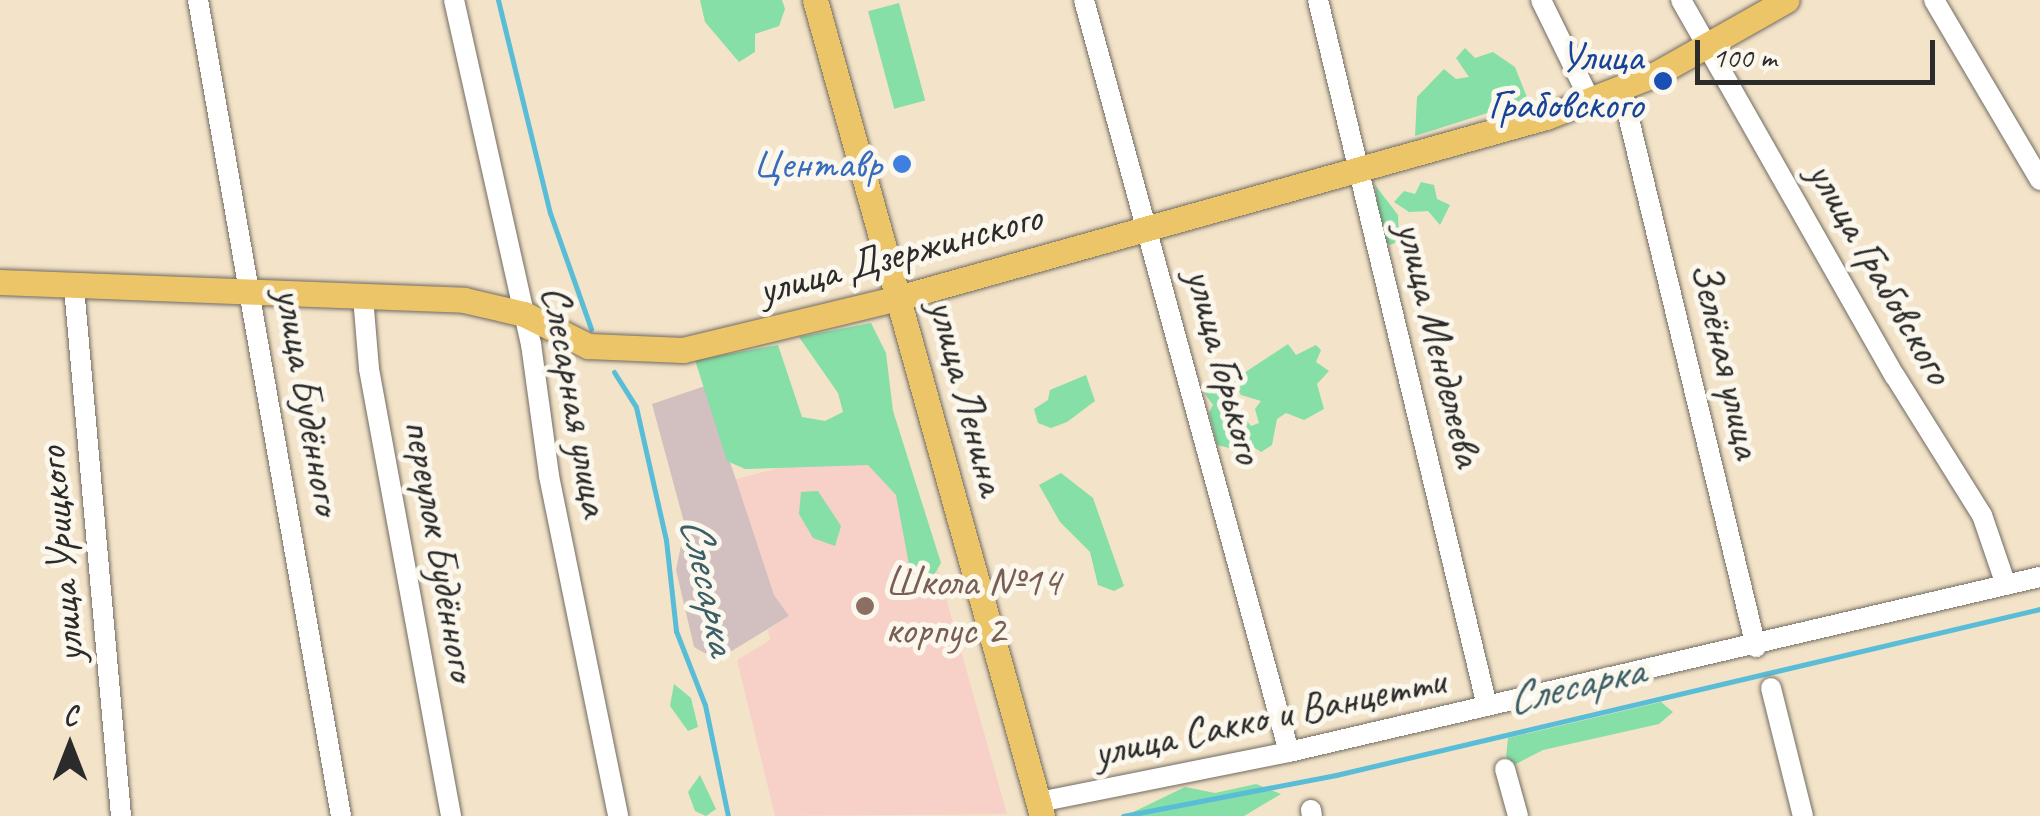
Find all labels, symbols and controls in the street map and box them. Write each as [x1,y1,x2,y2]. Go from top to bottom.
scale bar [1700,20,1940,82]
place label: Улица Грабовского [1488,32,1643,130]
text: 100 m [1712,38,1777,76]
marker: Улица Грабовского [1652,70,1674,92]
place label: Центавр [753,139,882,189]
marker: Центавр [891,153,913,175]
street label: улица Грабовского [1797,154,1963,392]
street label: улица Дзержинского [755,192,1045,316]
street label: улица Менделеева [1384,217,1494,471]
street label: Зелёная улица [1678,255,1774,465]
street label: улица Горького [1174,264,1274,468]
street label: Слесарная улица [530,280,620,522]
street label: улица Будённого [263,284,353,518]
street label: улица Ленина [917,294,1017,500]
street label: переулок Будённого [392,415,488,685]
street label: улица Урицкого [27,446,95,664]
water label: Слесарка [668,512,750,658]
place label: Школа №14 корпус 2 [885,557,1060,656]
marker: Школа №14 корпус 2 [854,595,876,617]
water label: Слесарка [1502,643,1648,727]
street label: улица Сакко и Ванцетти [1089,655,1449,779]
north arrow [20,696,120,796]
text: С [63,698,77,733]

